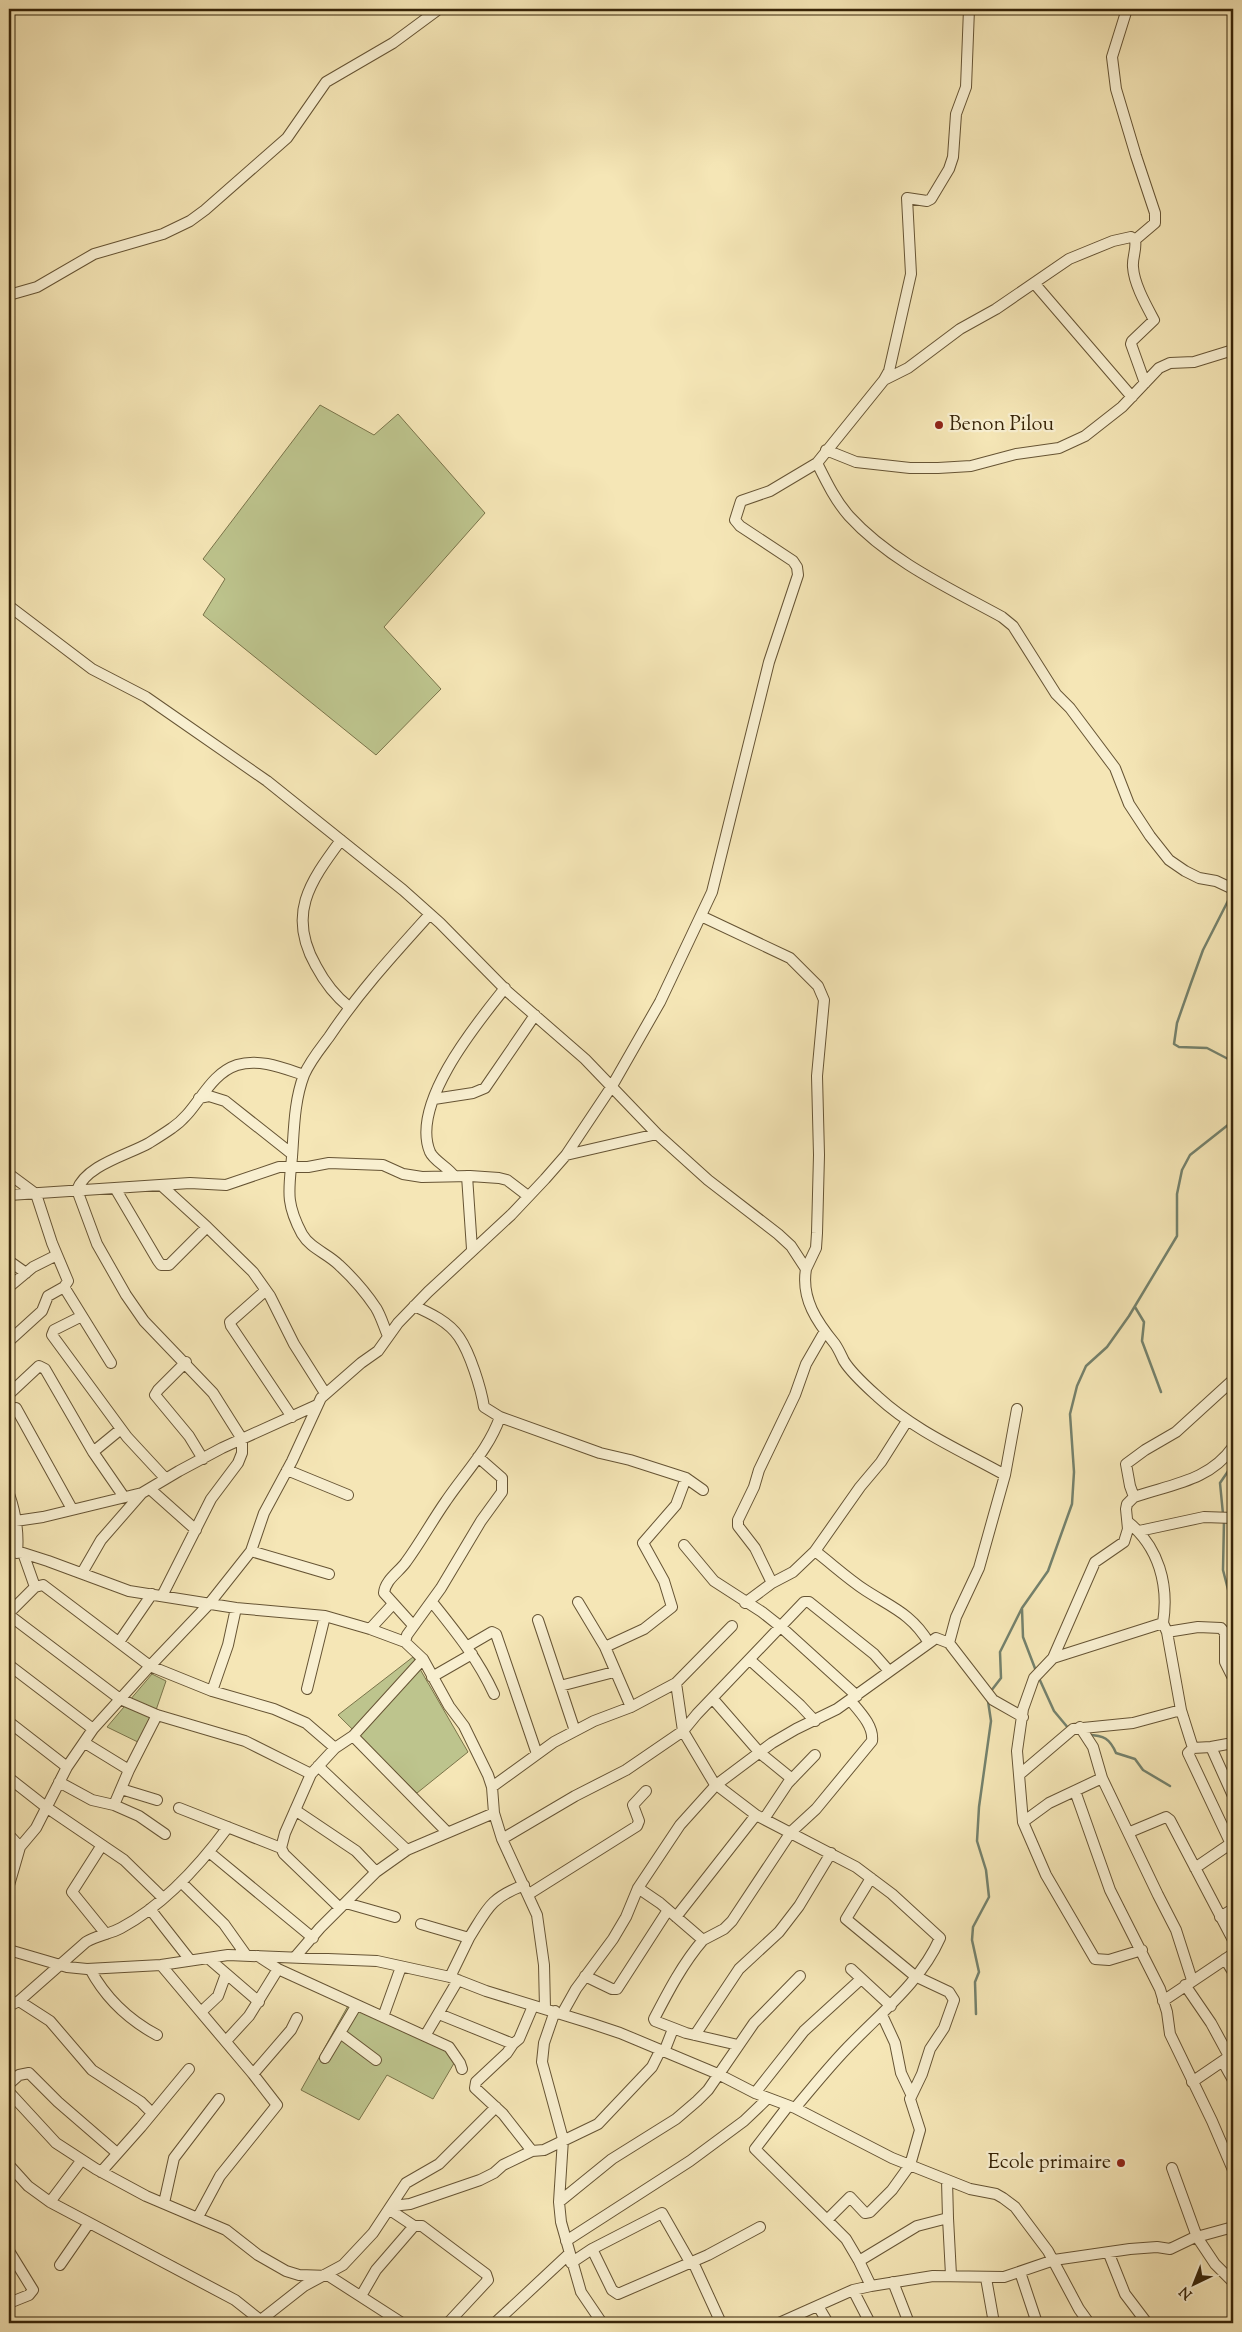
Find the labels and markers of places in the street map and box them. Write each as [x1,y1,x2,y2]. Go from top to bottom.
place label: Benon Pilou [949,411,1055,440]
marker: Benon Pilou [933,419,945,431]
place label: Ecole primaire [988,2149,1111,2178]
marker: Ecole primaire [1115,2157,1127,2169]

